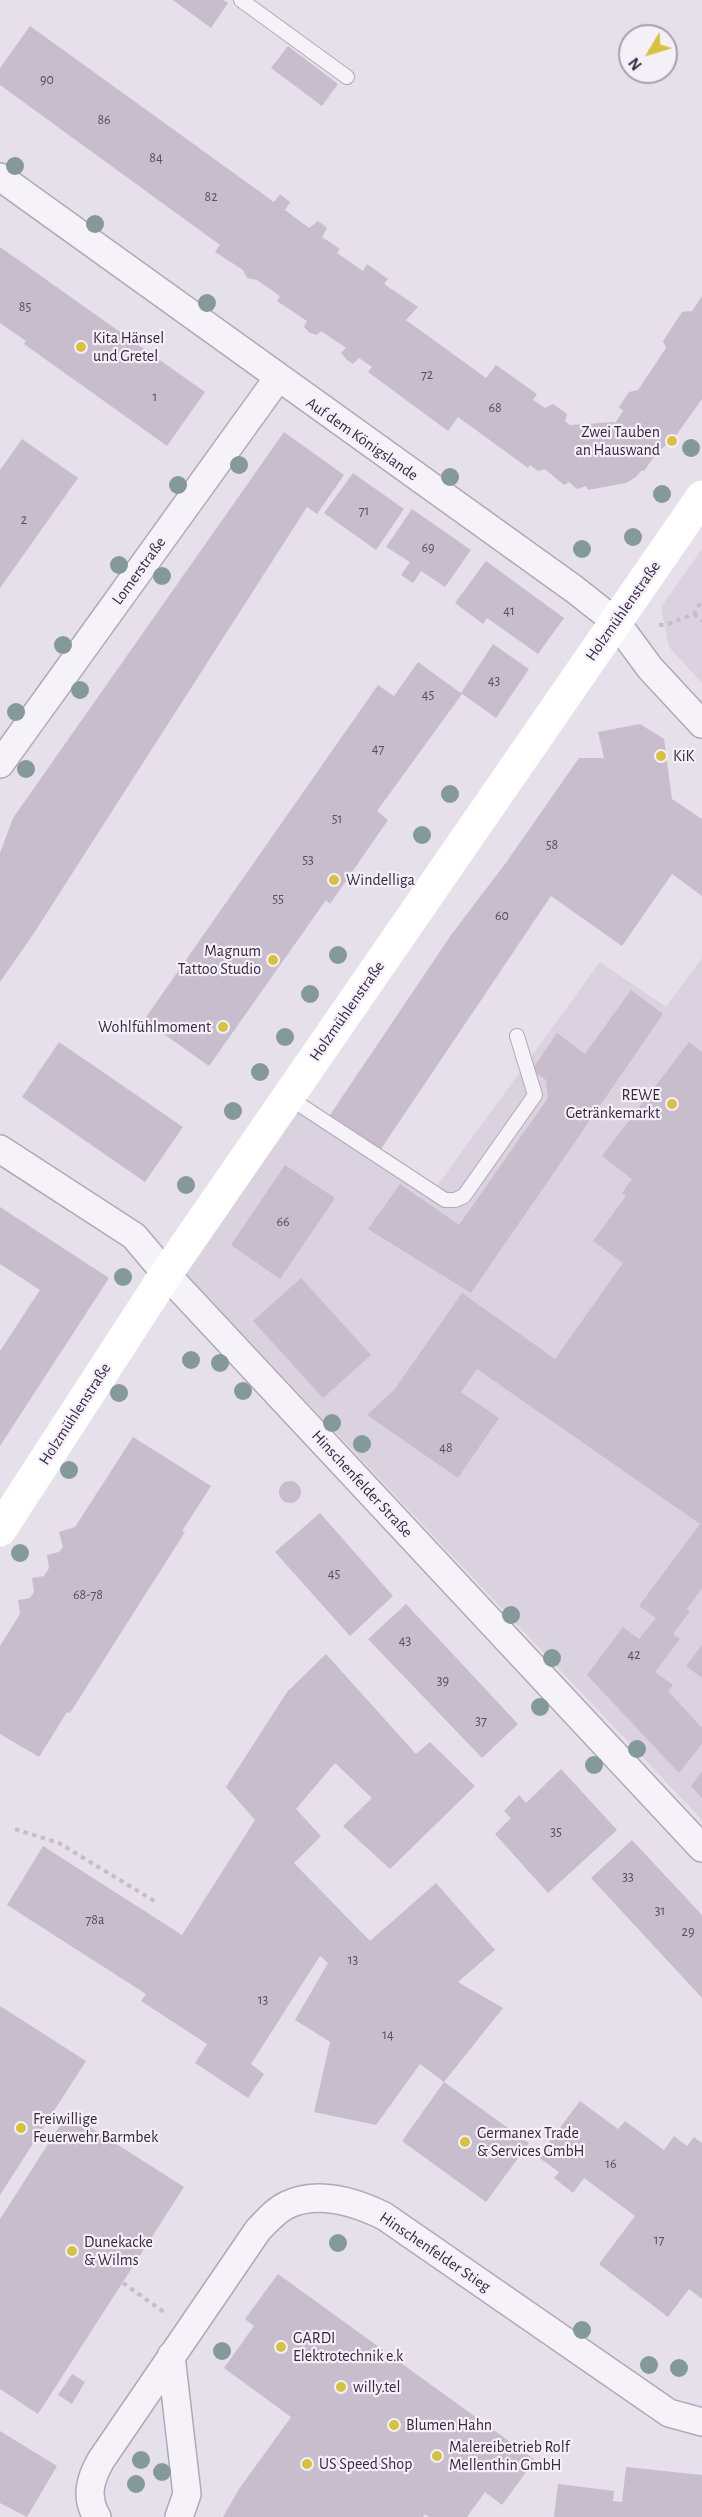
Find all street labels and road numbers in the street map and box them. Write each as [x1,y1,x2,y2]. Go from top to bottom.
street label: Auf dem Königslande [302,393,422,485]
street label: Lomerstraße [108,533,170,609]
street label: Holzmühlenstraße [581,557,665,665]
street label: Holzmühlenstraße [305,957,389,1065]
street label: Holzmühlenstraße [35,1359,115,1469]
street label: Hinschenfelder Straße [307,1426,417,1542]
street label: Hinschenfelder Stieg [376,2208,494,2296]

